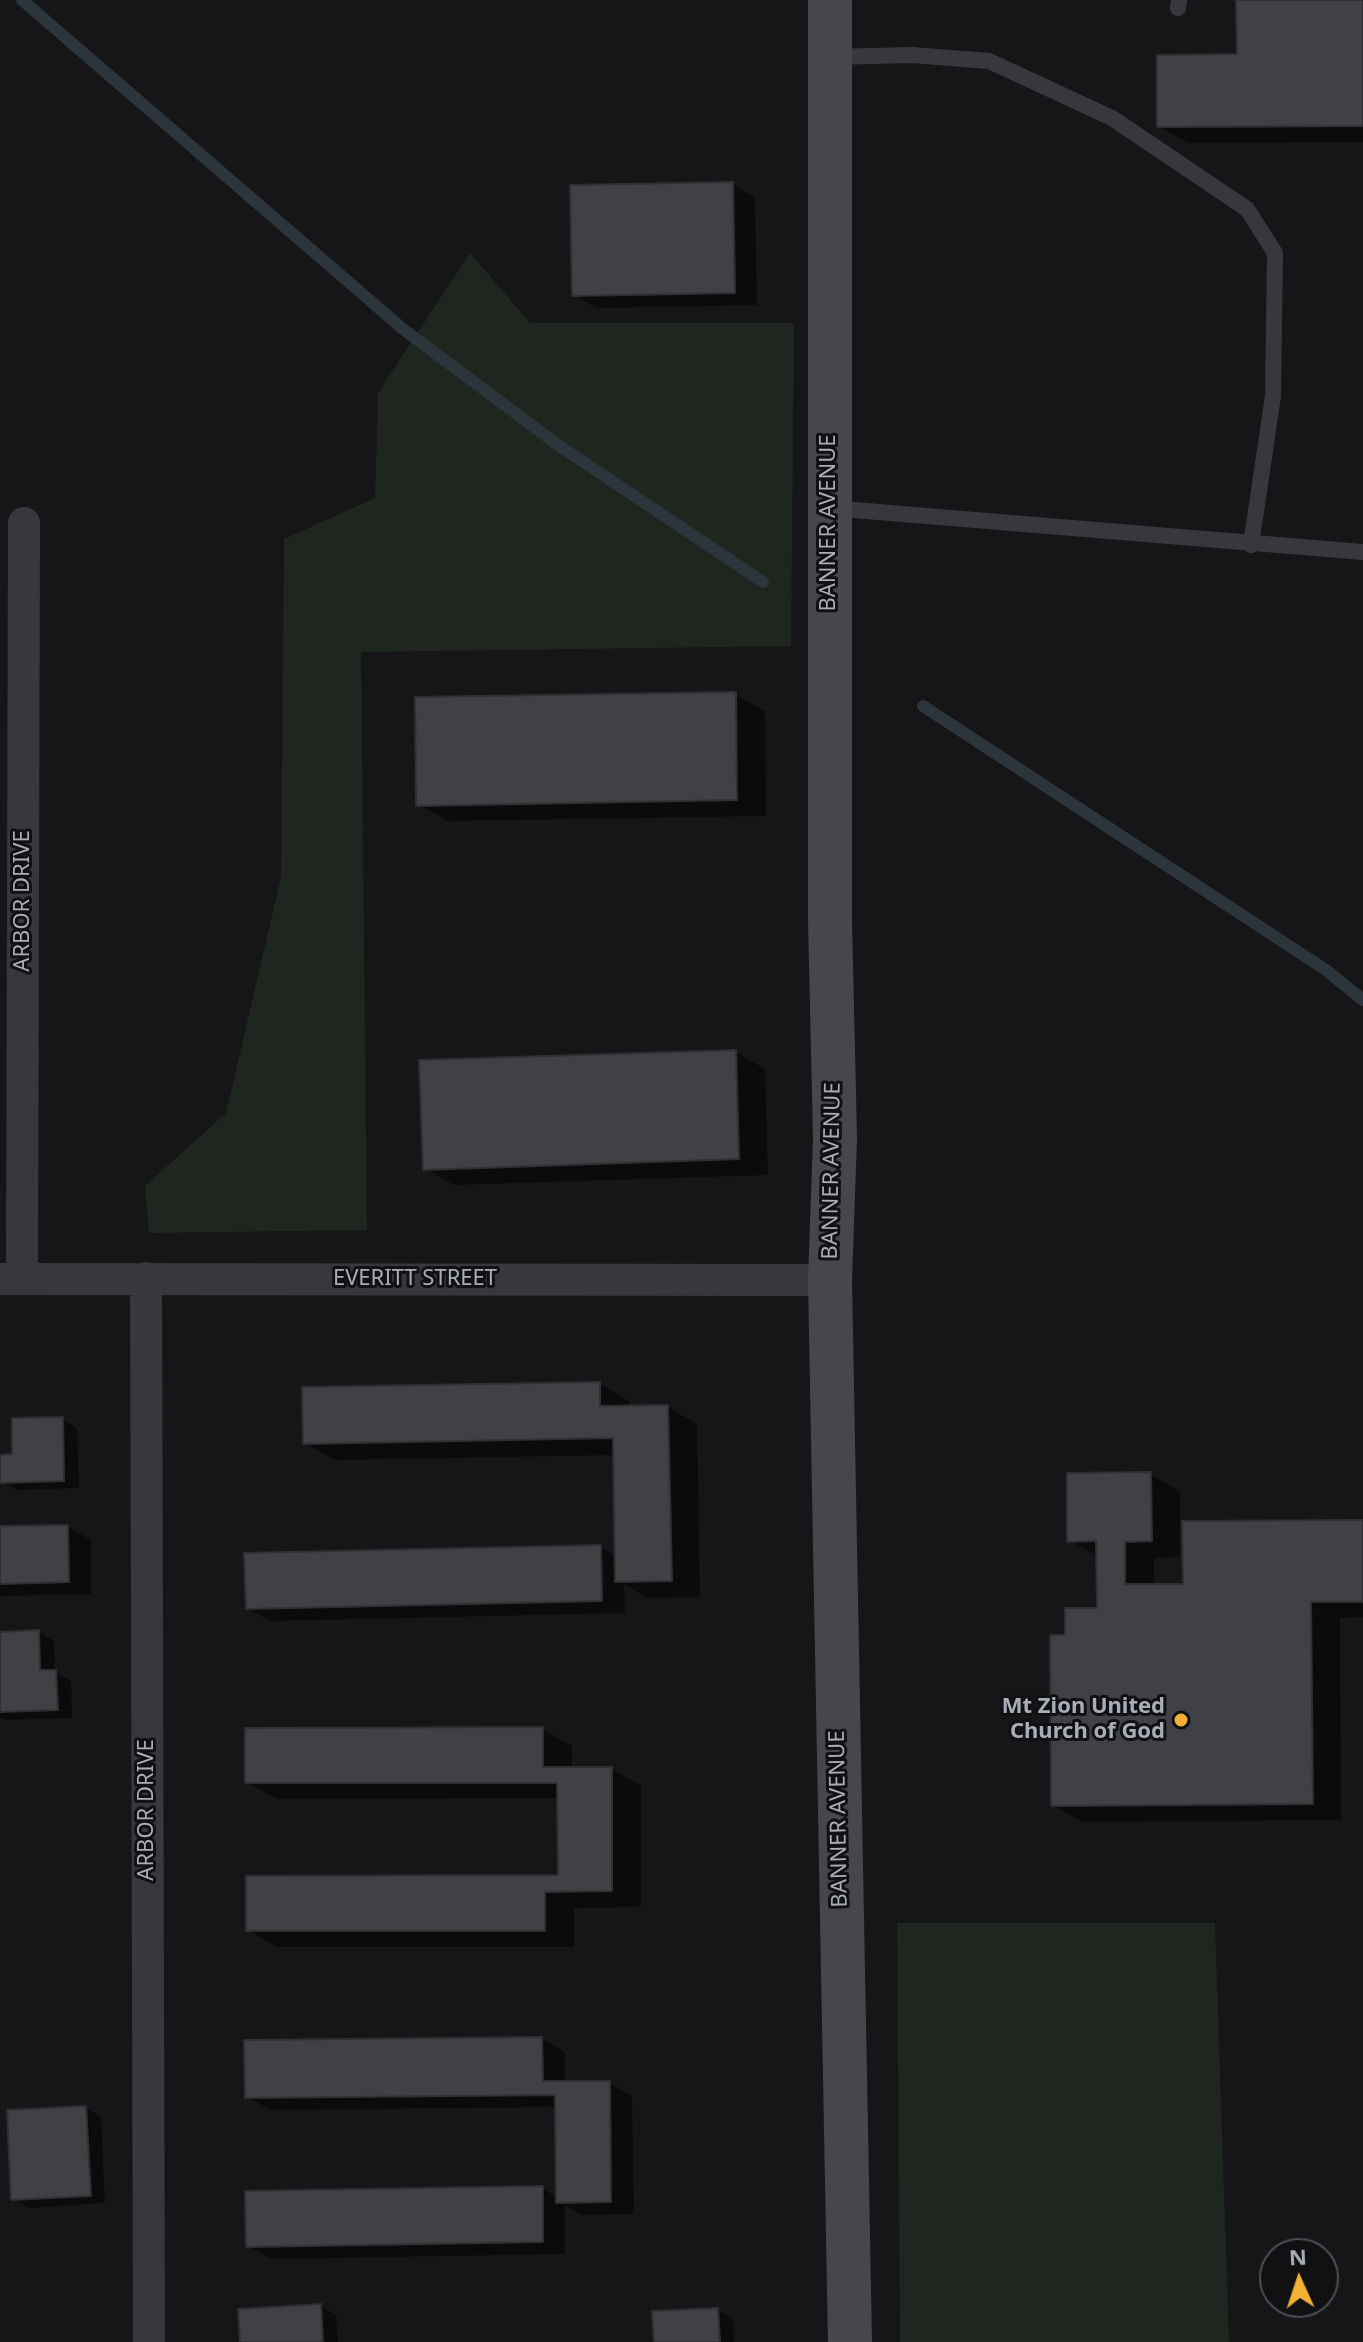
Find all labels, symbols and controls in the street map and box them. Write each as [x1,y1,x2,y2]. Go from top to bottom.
street label: BANNER AVENUE [816,434,842,612]
street label: ARBOR DRIVE [10,830,36,972]
street label: BANNER AVENUE [817,1082,847,1260]
street label: EVERITT STREET [333,1266,497,1292]
place label: Mt Zion United Church of God [1002,1694,1165,1746]
marker: Mt Zion United Church of God [1172,1711,1190,1729]
street label: BANNER AVENUE [824,1730,854,1908]
street label: ARBOR DRIVE [134,1739,160,1881]
north arrow [1259,2238,1339,2318]
text: N [1288,2241,1308,2271]

